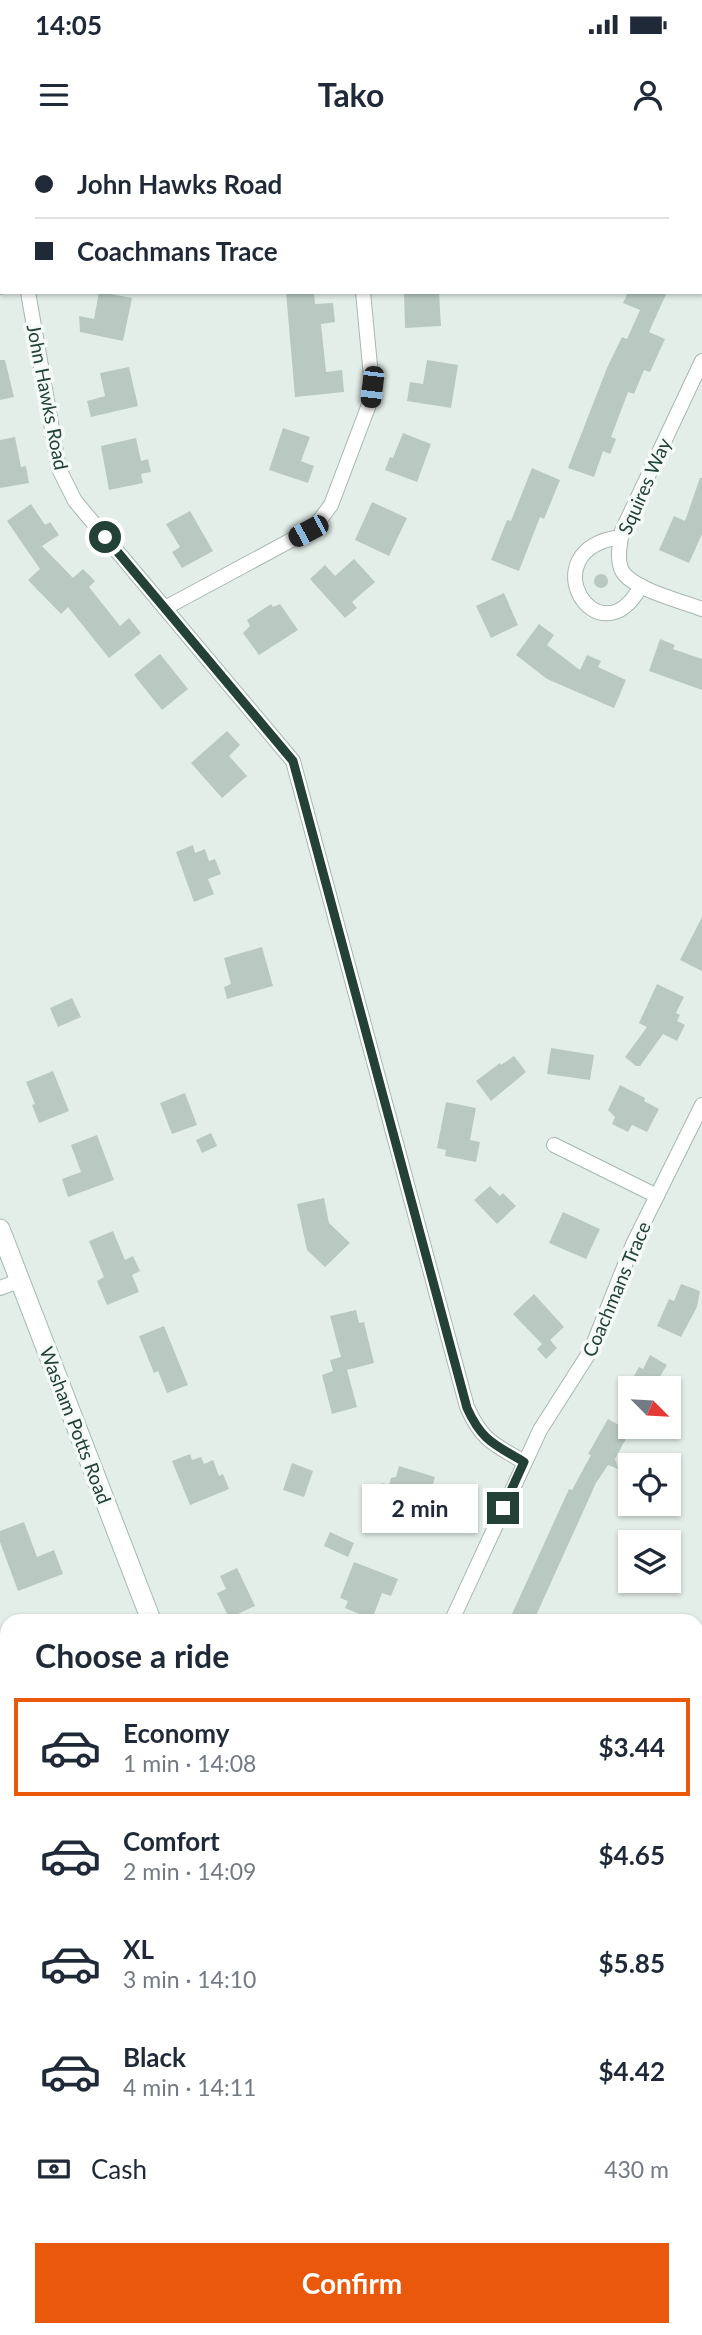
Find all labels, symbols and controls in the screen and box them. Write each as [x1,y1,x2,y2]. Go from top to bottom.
text: 14:05 [35,9,102,41]
text: Tako [318,75,384,114]
icon: menu [35,76,73,114]
icon: person [629,76,667,114]
text: John Hawks Road [77,168,282,200]
text: Coachmans Trace [77,235,278,267]
street label: John Hawks Road [23,322,73,472]
car [360,365,385,409]
street label: Squires Way [613,434,676,538]
car [285,512,332,550]
route start [89,521,121,553]
street label: Coachmans Trace [577,1218,655,1360]
street label: Washam Potts Road [35,1343,117,1507]
north arrow [618,1376,681,1438]
map controls [618,1376,681,1593]
button: locate [618,1453,681,1516]
callout: 2 min [363,1484,478,1532]
route end [487,1492,519,1524]
text: 2 min [391,1494,449,1522]
button: layers [618,1530,681,1593]
text: Choose a ride [35,1636,229,1675]
icon: car [39,1716,102,1779]
text: Economy [123,1717,229,1749]
text: $3.44 [599,1731,665,1763]
text: 1 min · 14:08 [123,1749,256,1777]
icon: car [39,1824,102,1887]
text: Comfort [123,1825,220,1857]
text: $4.65 [599,1839,665,1871]
text: 2 min · 14:09 [123,1857,256,1885]
icon: car [39,1932,102,1995]
text: XL [123,1933,154,1965]
text: $5.85 [599,1947,665,1979]
text: 3 min · 14:10 [123,1965,256,1993]
icon: car [39,2040,102,2103]
text: Black [123,2041,186,2073]
text: $4.42 [599,2055,665,2087]
text: 4 min · 14:11 [123,2073,256,2101]
icon: cash [35,2150,73,2188]
text: Cash [91,2153,147,2185]
text: 430 m [604,2155,669,2183]
button: Confirm [35,2243,669,2323]

